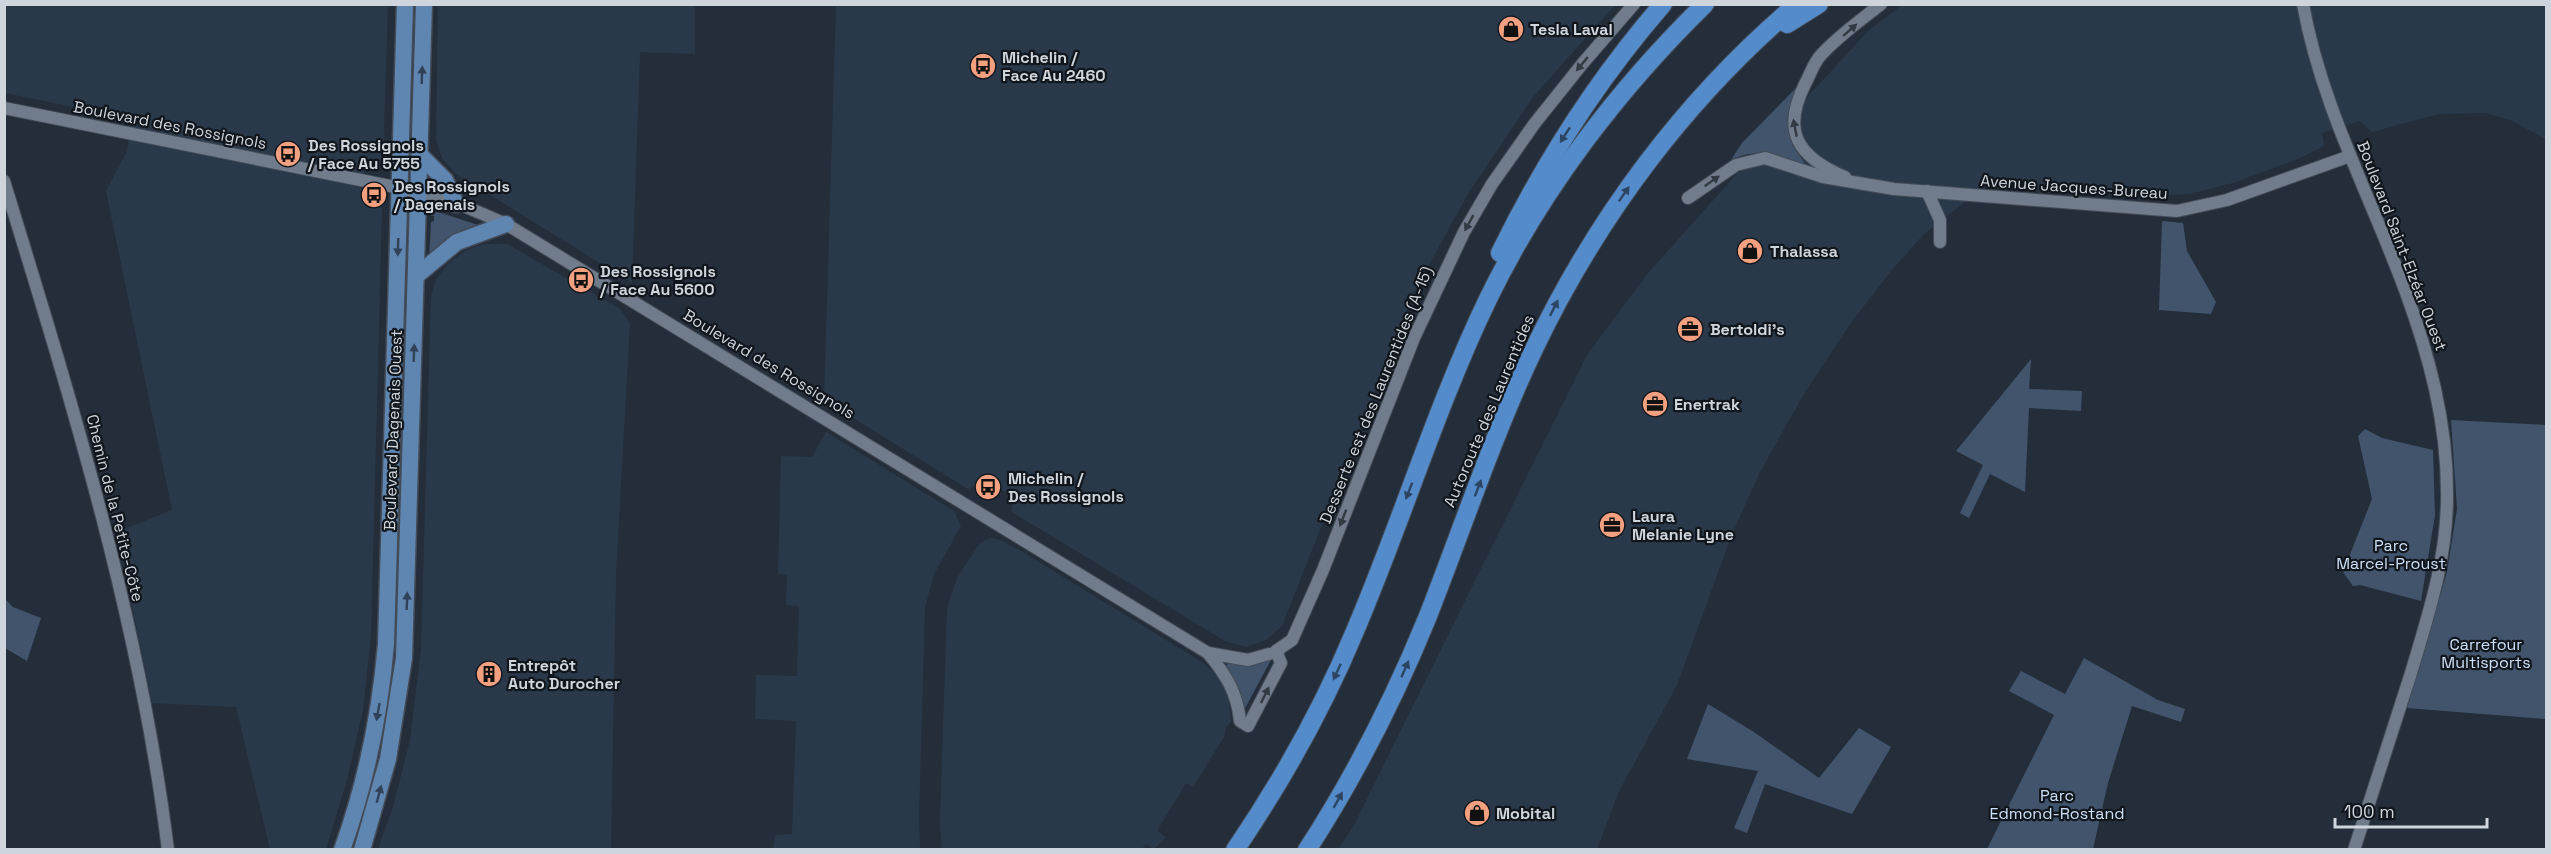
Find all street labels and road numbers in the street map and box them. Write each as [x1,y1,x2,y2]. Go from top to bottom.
street label: Boulevard des Rossignols [72,96,268,154]
street label: Boulevard Saint-Elzéar Ouest [2352,138,2452,354]
street label: Avenue Jacques-Bureau [1980,170,2168,204]
street label: Desserte est des Laurentides (A-15) [1315,263,1437,527]
street label: Boulevard des Rossignols [679,304,859,424]
street label: Autoroute des Laurentides [1439,312,1539,510]
street label: Boulevard Dagenais Ouest [379,329,407,531]
street label: Chemin de la Petite-Côte [82,412,148,604]

